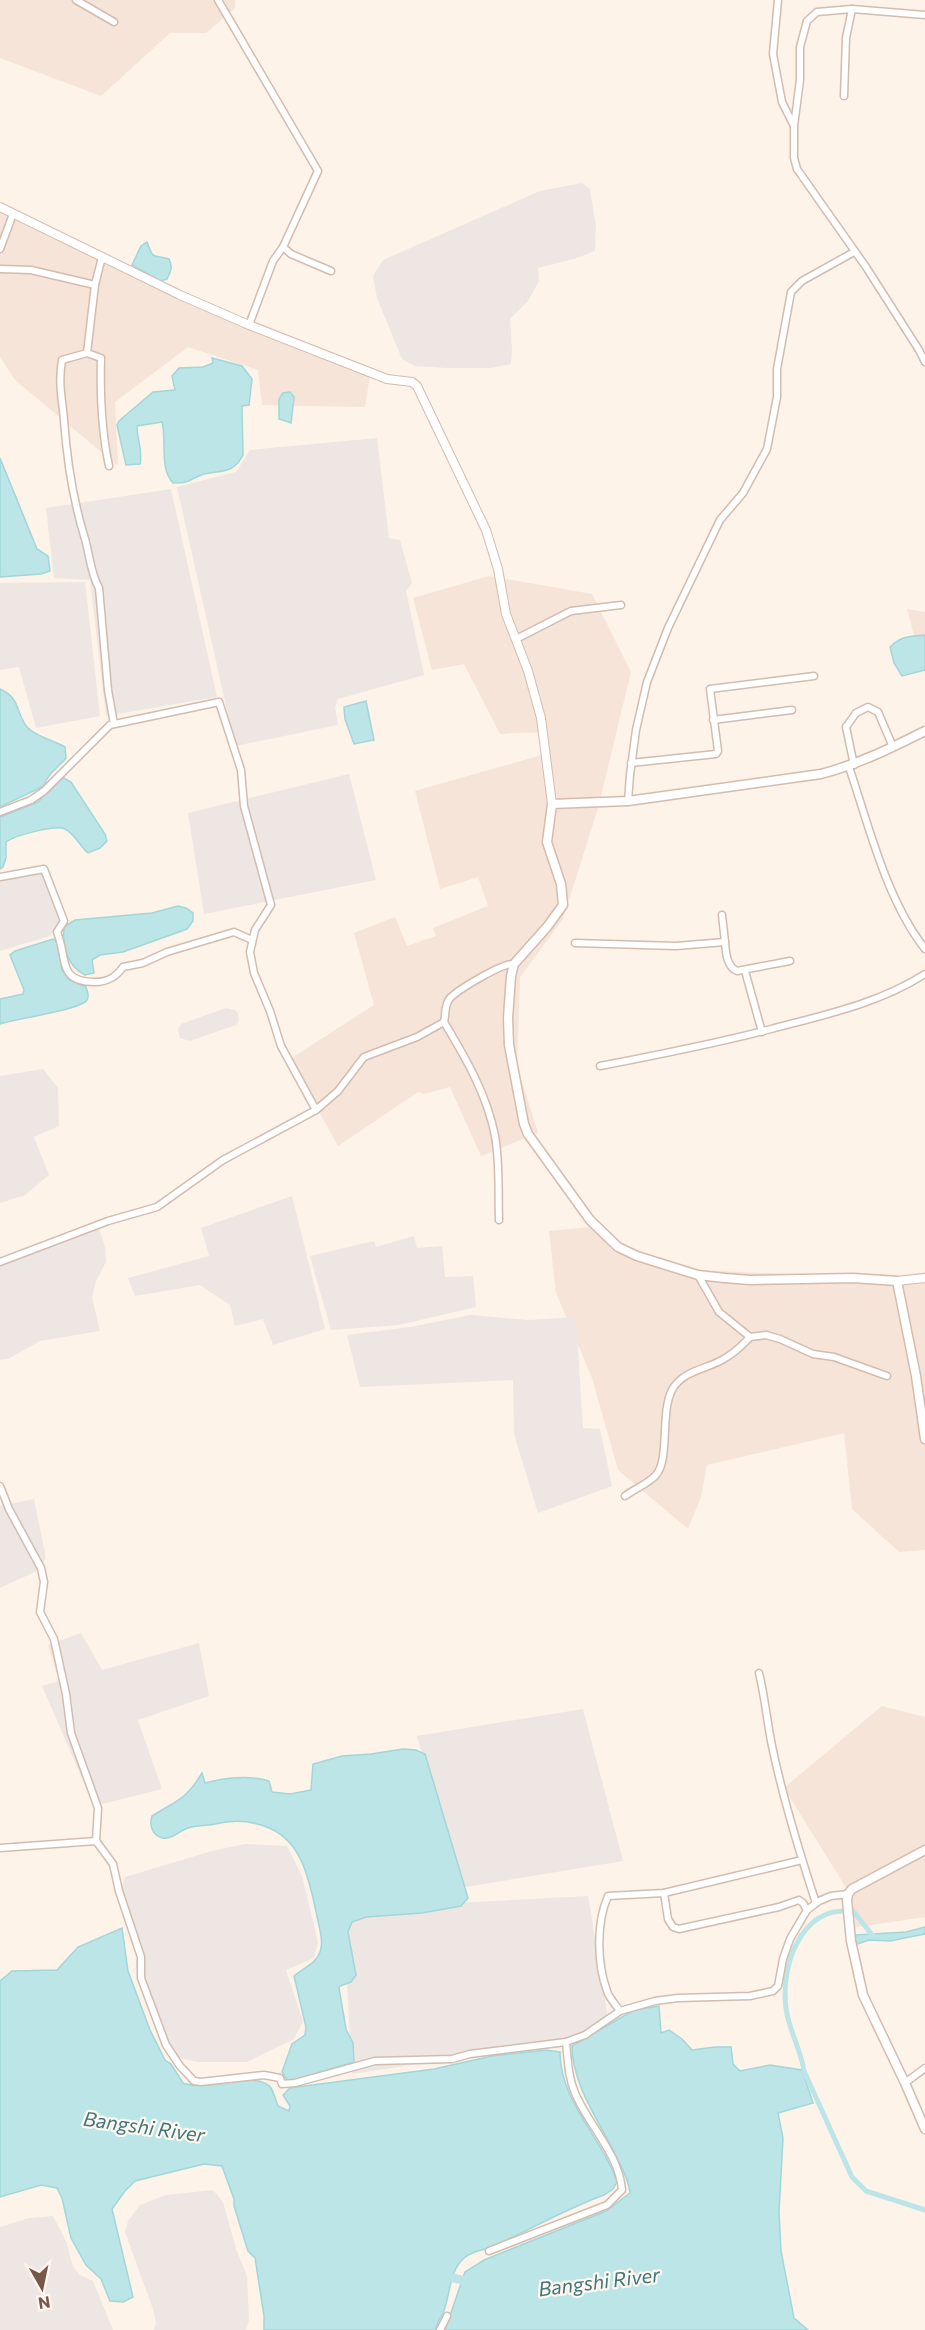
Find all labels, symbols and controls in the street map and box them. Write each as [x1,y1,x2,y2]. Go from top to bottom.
water label: Bangshi River [82,2106,207,2147]
north arrow [12,2258,72,2318]
water label: Bangshi River [537,2262,662,2300]
text: N [37,2293,52,2314]

